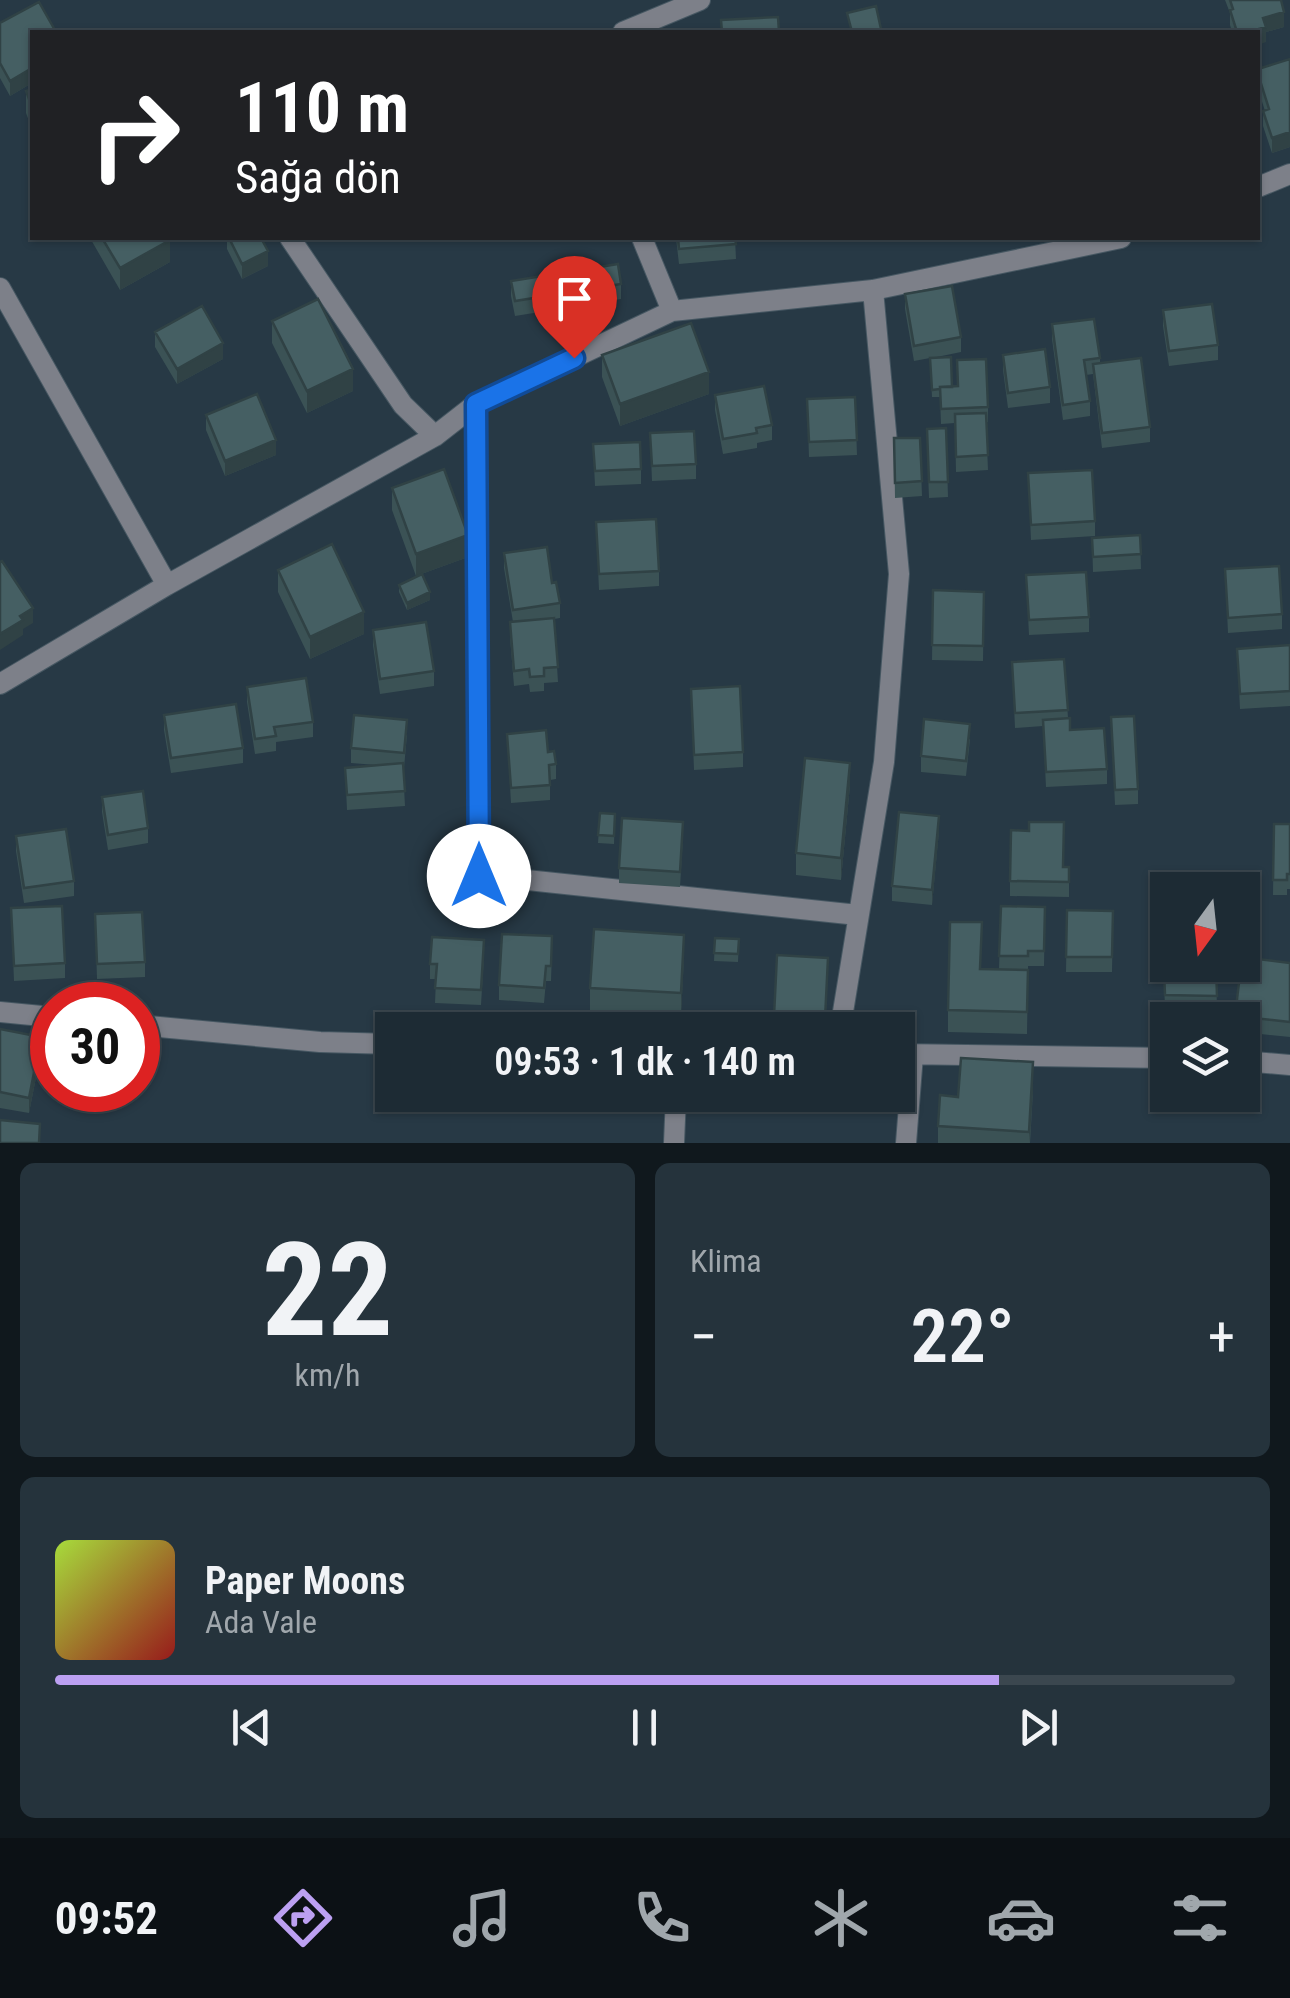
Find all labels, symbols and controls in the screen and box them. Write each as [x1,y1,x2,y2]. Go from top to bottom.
text: 110 m [235,67,409,149]
icon: right [70,70,200,200]
text: Sağa dön [235,151,401,204]
pin [532,256,617,359]
icon: arrive [547,271,602,326]
position arrow [427,824,531,928]
north arrow [1150,872,1260,982]
map controls [1150,872,1260,1112]
speed limit sign: 30 [30,982,160,1112]
button: layers [1150,1002,1260,1112]
text: 09:53 · 1 dk · 140 m [494,1040,796,1084]
text: 22 [262,1214,393,1367]
text: Klima [690,1242,762,1280]
text: 22° [910,1292,1015,1380]
text: − [690,1305,718,1369]
text: + [1208,1305,1235,1369]
text: km/h [295,1356,360,1394]
text: Paper Moons [205,1559,405,1603]
text: Ada Vale [205,1603,317,1641]
icon: previous [224,1700,279,1755]
icon: pause [617,1700,672,1755]
icon: next [1011,1700,1066,1755]
icon: directions [268,1883,338,1953]
icon: music [447,1883,517,1953]
icon: phone [627,1883,697,1953]
icon: climate [806,1883,876,1953]
icon: car [986,1883,1056,1953]
icon: filters [1165,1883,1235,1953]
text: 09:52 [55,1892,158,1945]

